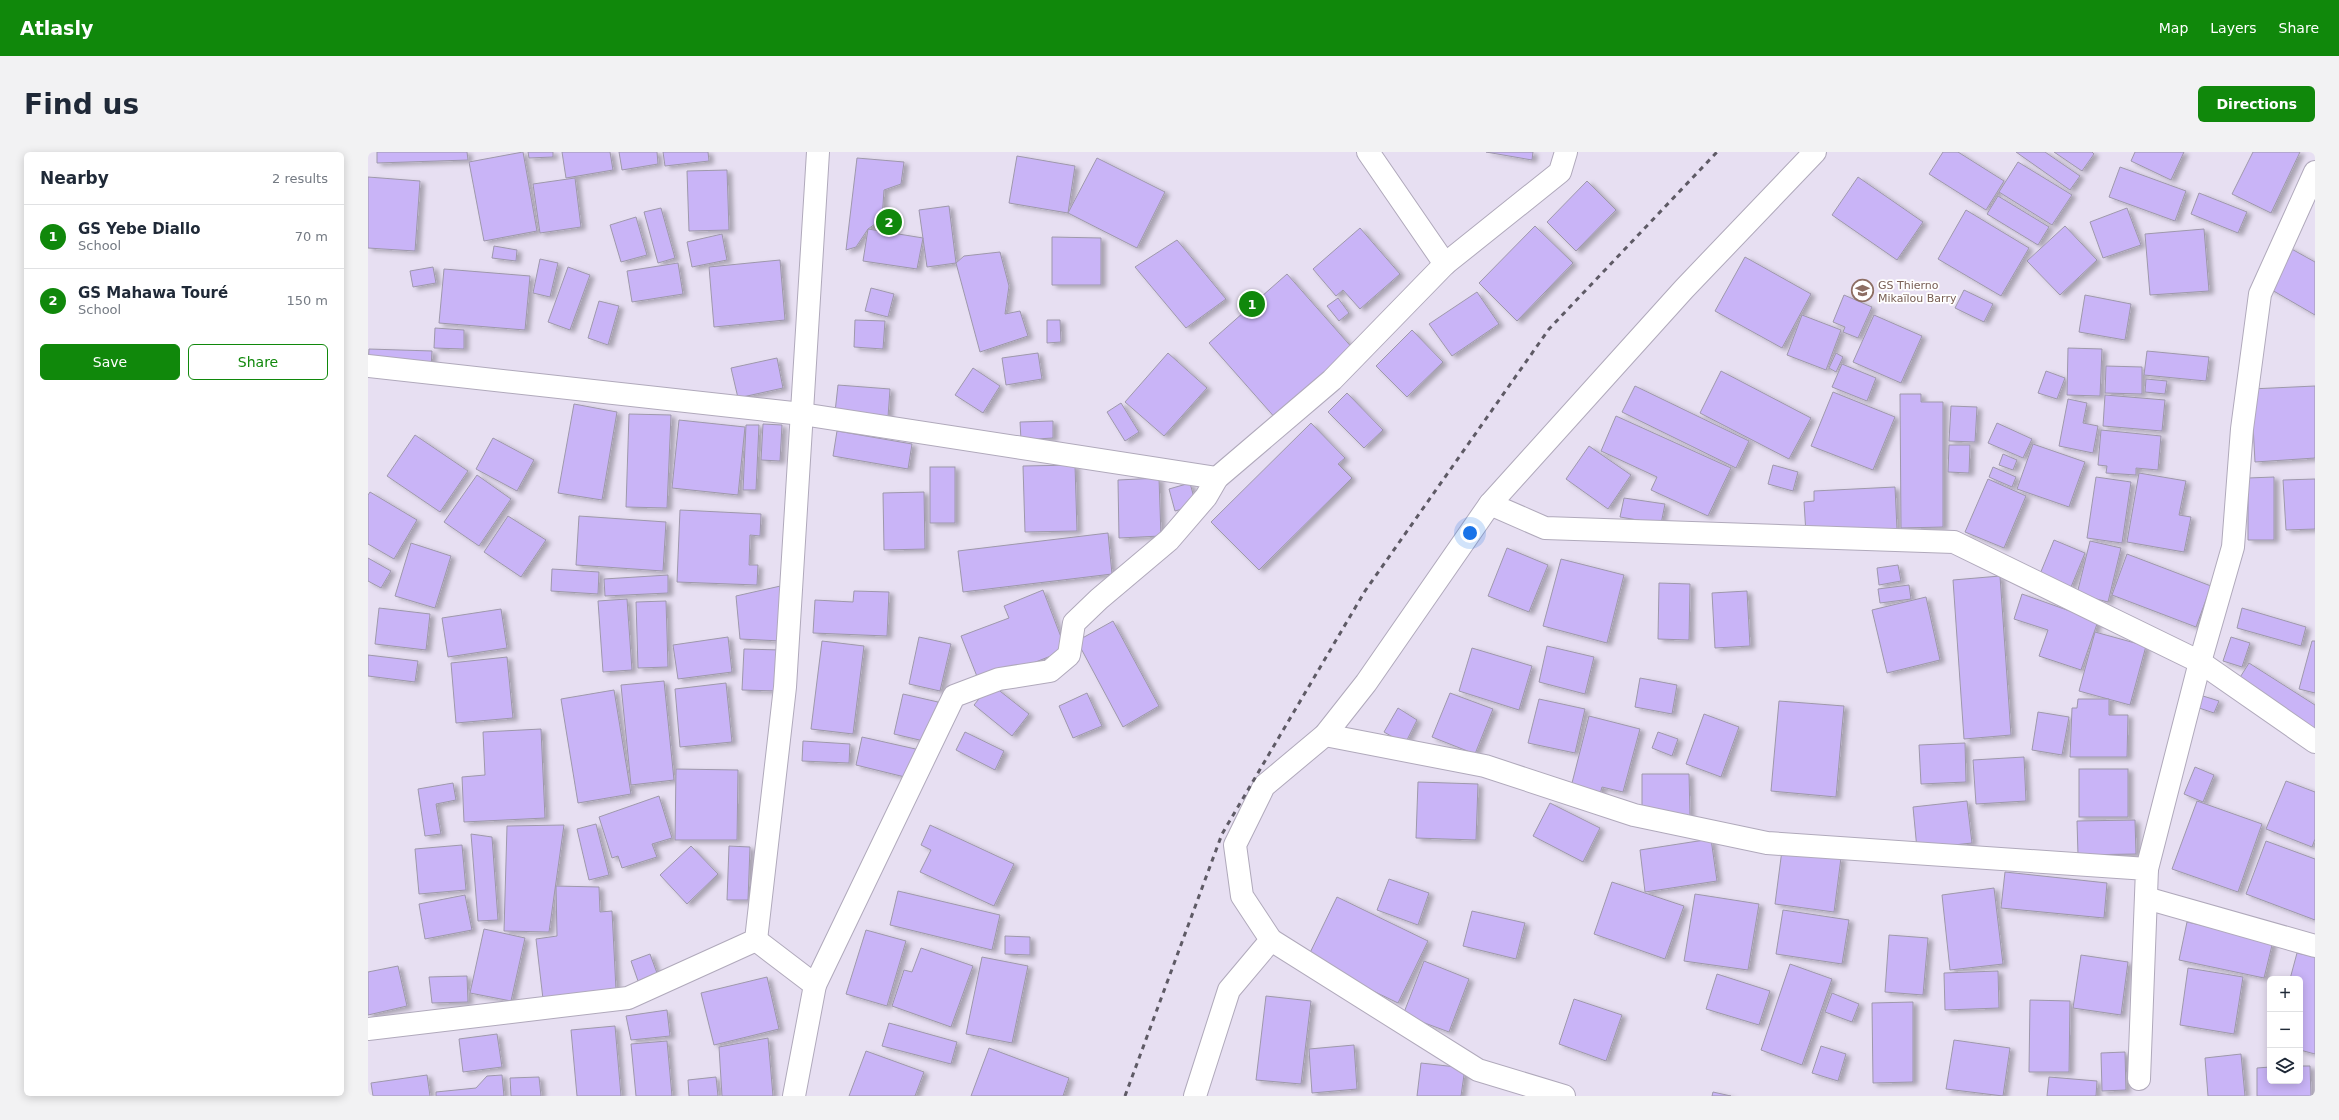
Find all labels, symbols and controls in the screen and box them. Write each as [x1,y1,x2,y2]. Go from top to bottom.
text: Atlasly [20,17,93,39]
text: Map [2159,20,2188,36]
text: Layers [2210,20,2257,36]
text: Share [2279,20,2319,36]
button: Directions [2198,86,2315,122]
text: Find us [24,88,139,121]
text: Nearby [40,168,109,188]
text: 2 results [272,171,328,186]
pin: 2 [876,207,902,237]
text: GS Yebe Diallo [78,220,200,238]
text: 1 [48,229,58,244]
text: 70 m [295,229,328,244]
text: School [78,238,121,253]
school or university icon: GS Thierno Mikaïlou Barry [1849,278,1875,304]
place label: GS Thierno Mikaïlou Barry [1878,279,1957,305]
text: GS Mahawa Touré [78,284,228,302]
pin: 1 [1239,289,1265,319]
text: 2 [48,293,58,308]
text: 150 m [286,293,328,308]
text: School [78,302,121,317]
button: Save [40,344,180,380]
button: Share [188,344,328,380]
your location [1460,523,1480,543]
map controls [2267,976,2303,1084]
button: + [2267,976,2303,1012]
button: − [2267,1012,2303,1048]
button: layers [2267,1048,2303,1084]

